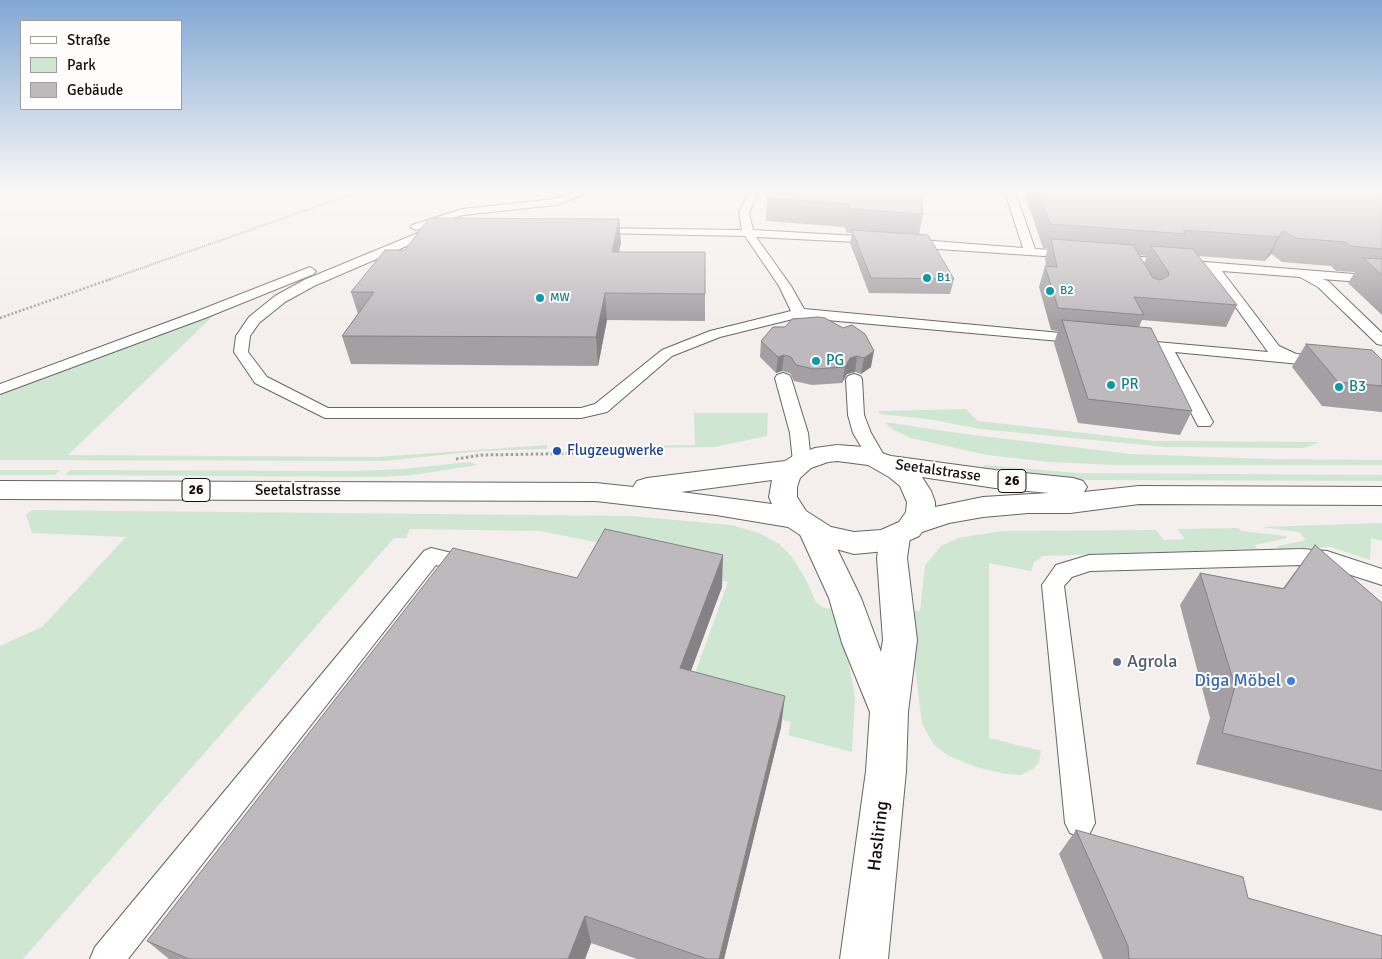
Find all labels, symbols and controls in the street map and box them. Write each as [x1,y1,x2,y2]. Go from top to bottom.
legend [20,20,182,110]
text: Straße [67,31,111,49]
text: Park [67,56,96,74]
text: Gebäude [67,81,123,99]
place label: B1 [937,271,951,285]
marker: B1 [921,272,933,284]
place label: B2 [1060,284,1074,298]
marker: B2 [1044,285,1056,297]
place label: MW [550,291,570,305]
marker: MW [534,292,546,304]
place label: PG [826,352,844,370]
marker: PG [810,355,822,367]
place label: PR [1121,376,1139,394]
place label: B3 [1349,378,1366,396]
marker: PR [1105,379,1117,391]
marker: B3 [1333,381,1345,393]
place label: Flugzeugwerke [567,442,664,460]
marker: Flugzeugwerke [551,445,563,457]
street label: Seetalstrasse [894,456,982,486]
road number: 26 [998,470,1026,492]
road number: 26 [182,478,210,502]
street label: Seetalstrasse [255,482,341,500]
place label: Agrola [1127,651,1177,673]
marker: Agrola [1111,656,1123,668]
place label: Diga Möbel [1194,670,1281,692]
marker: Diga Möbel [1285,675,1297,687]
street label: Hasliring [864,800,894,872]

